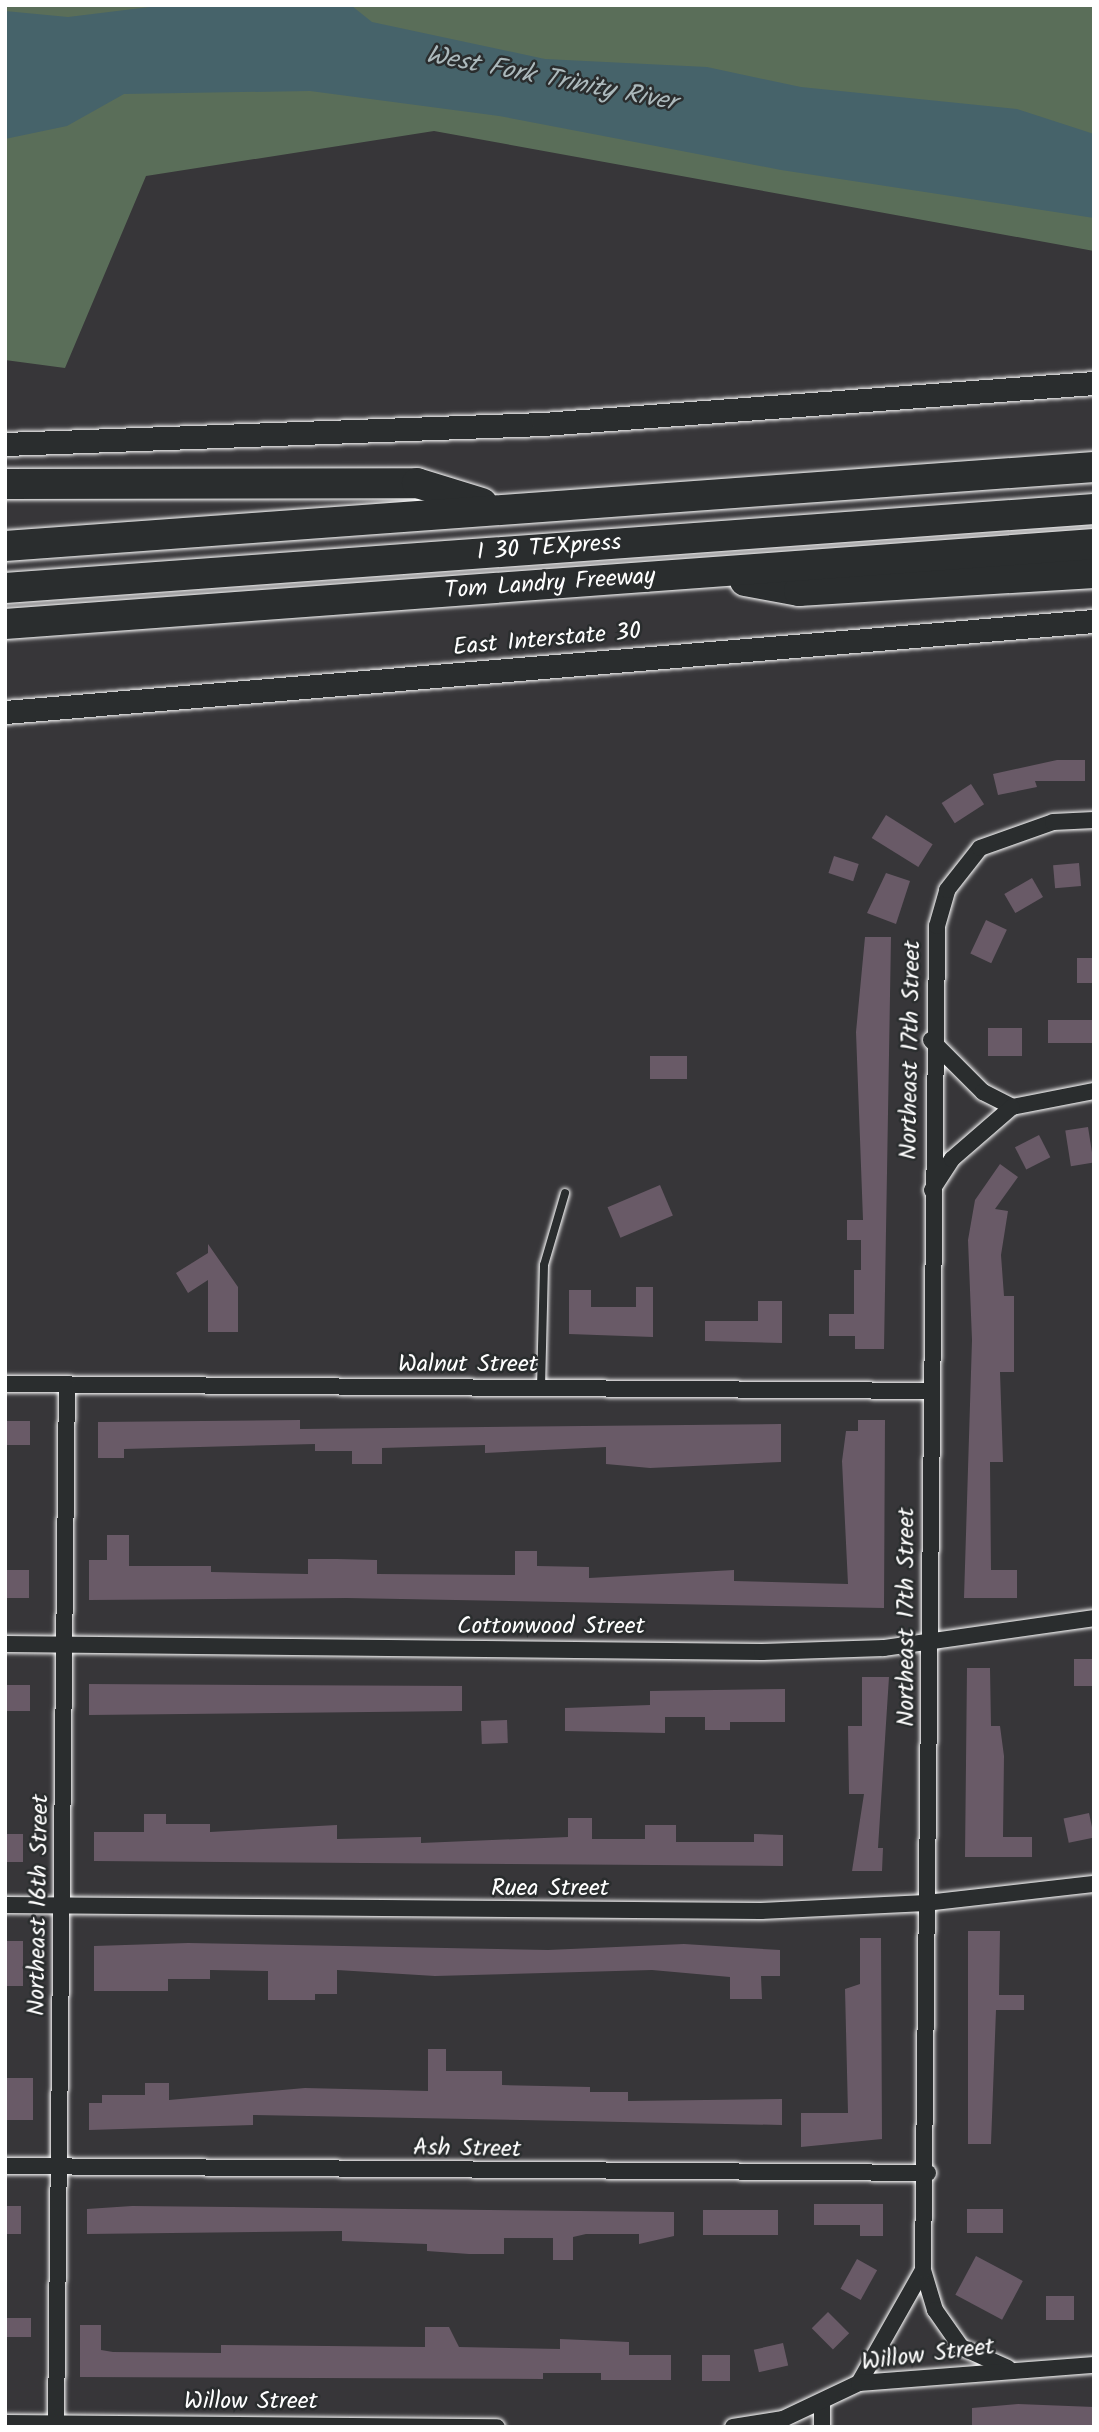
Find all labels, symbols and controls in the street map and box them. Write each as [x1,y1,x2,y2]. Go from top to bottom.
water label: West Fork Trinity River [423,40,679,120]
street label: I 30 TEXpress [476,529,622,567]
street label: Tom Landry Freeway [444,562,656,606]
street label: East Interstate 30 [452,617,642,663]
street label: Northeast 17th Street [895,940,927,1160]
street label: Walnut Street [398,1351,538,1379]
street label: Northeast 17th Street [893,1507,921,1727]
street label: Cottonwood Street [457,1613,645,1641]
street label: Northeast 16th Street [23,1794,55,2016]
street label: Ruea Street [491,1875,609,1903]
street label: Ash Street [413,2134,521,2164]
street label: Willow Street [860,2333,996,2377]
street label: Willow Street [184,2388,318,2416]

